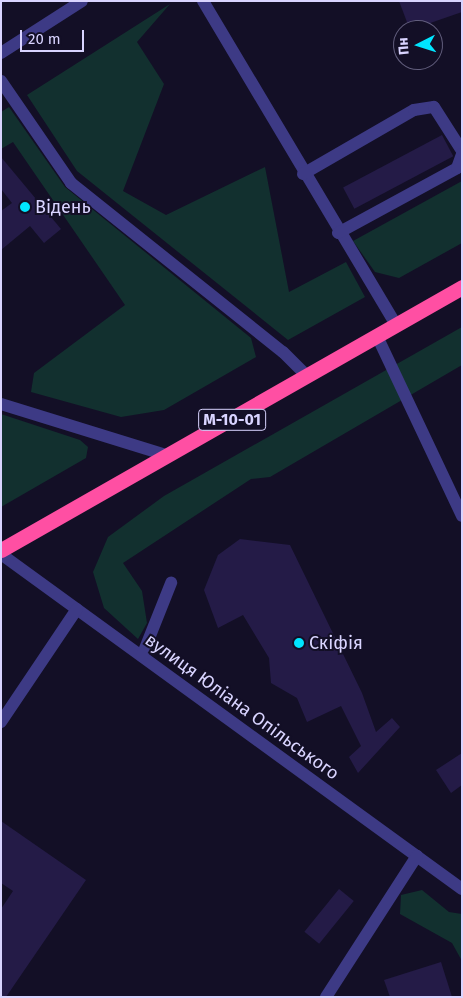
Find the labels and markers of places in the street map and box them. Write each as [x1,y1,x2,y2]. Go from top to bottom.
place label: Відень [35,196,91,218]
marker: Відень [19,201,31,213]
place label: Скіфія [309,632,363,654]
marker: Скіфія [293,637,305,649]

